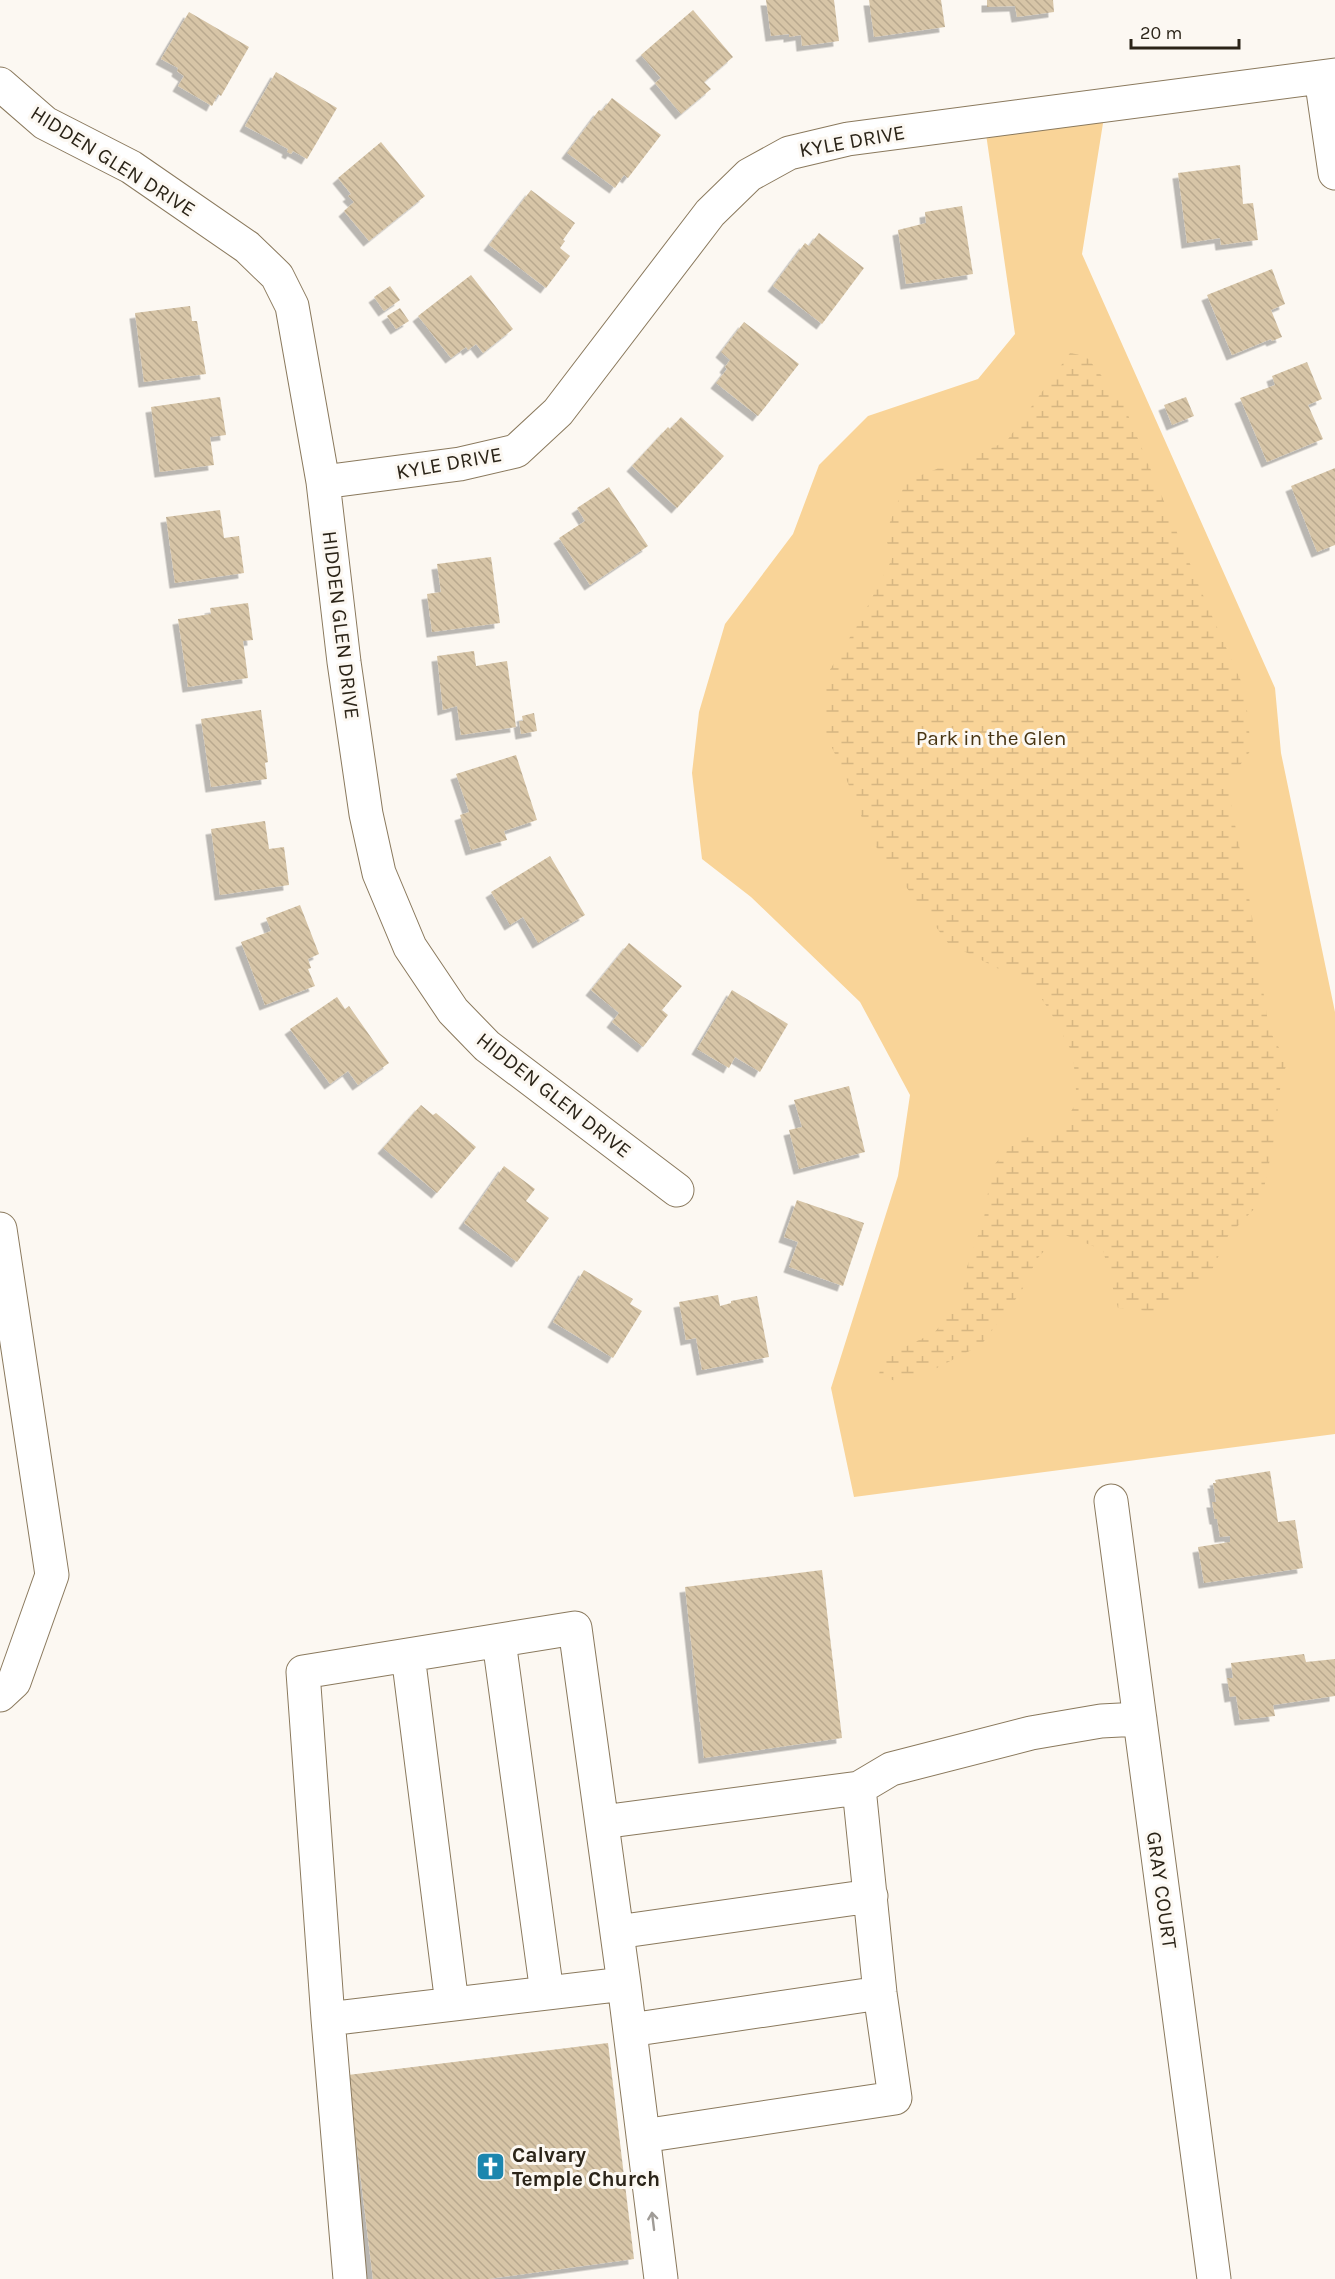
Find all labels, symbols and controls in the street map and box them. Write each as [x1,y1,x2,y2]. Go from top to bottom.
scale bar [1131,12,1239,50]
text: 20 m [1140,22,1182,44]
street label: HIDDEN GLEN DRIVE [26,101,200,221]
street label: KYLE DRIVE [797,120,907,162]
street label: KYLE DRIVE [394,442,504,484]
street label: HIDDEN GLEN DRIVE [318,529,364,721]
park label: Park in the Glen [916,726,1066,750]
street label: HIDDEN GLEN DRIVE [472,1027,636,1163]
street label: GRAY COURT [1142,1830,1182,1951]
place label: Calvary Temple Church [512,2143,660,2191]
church icon: Calvary Temple Church [475,2151,507,2183]
one-way arrow [648,2212,659,2231]

